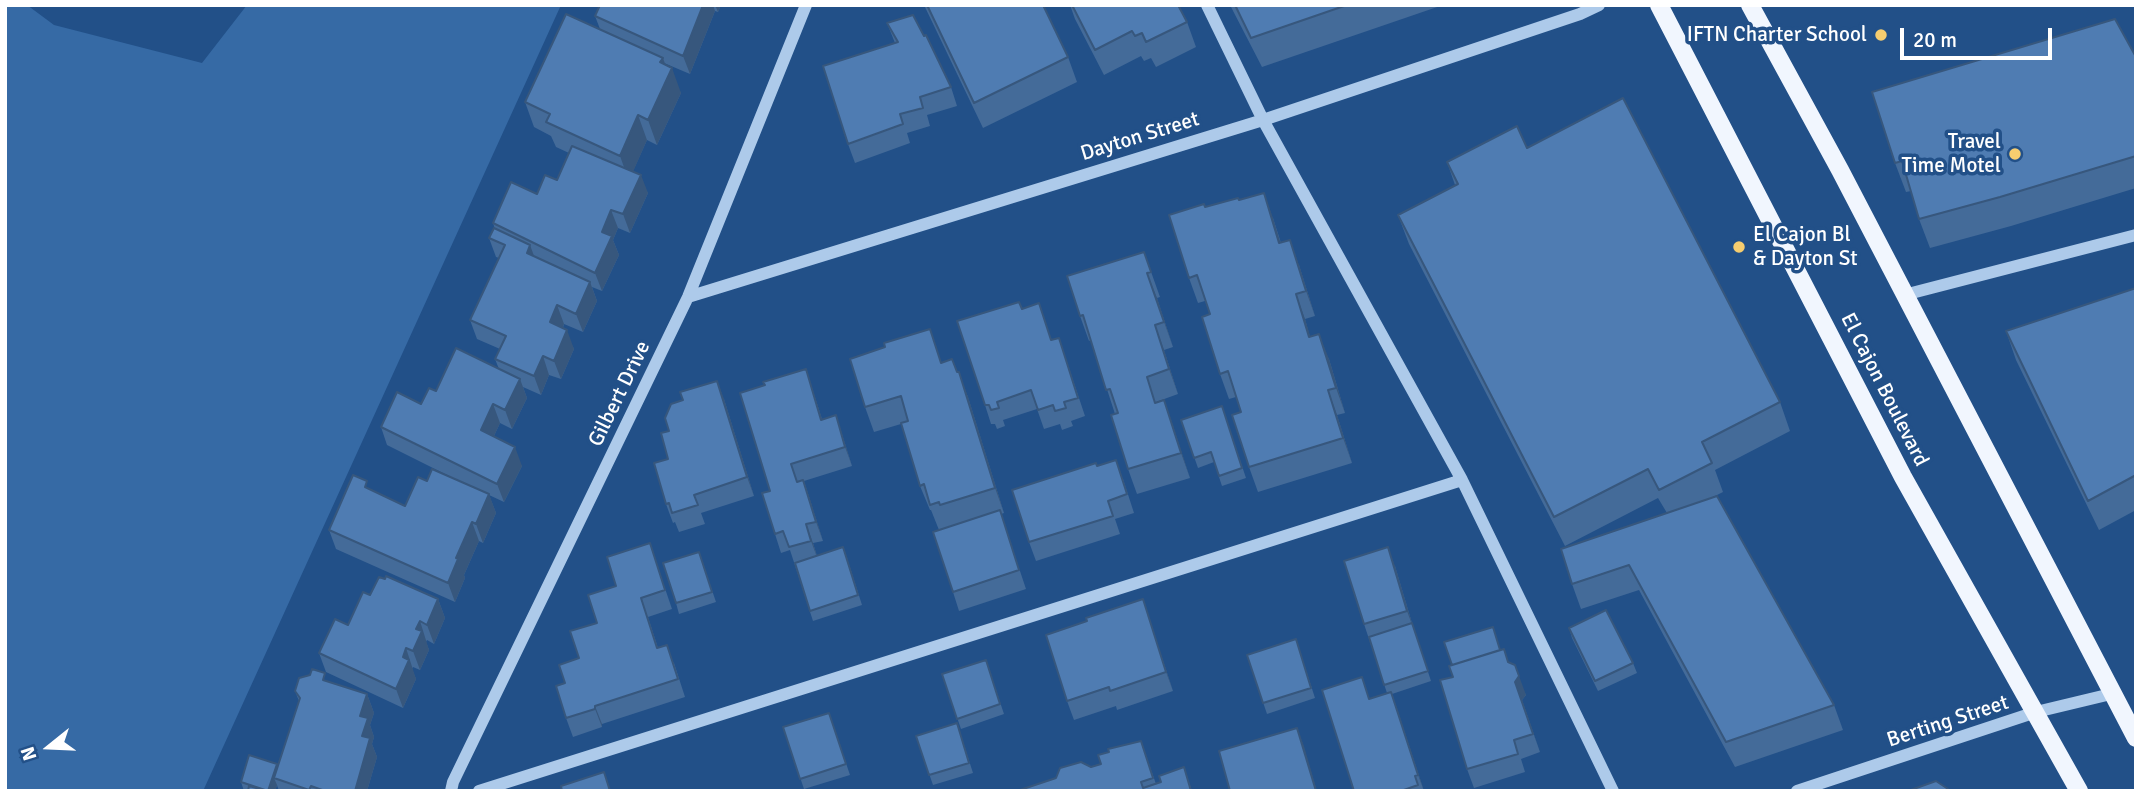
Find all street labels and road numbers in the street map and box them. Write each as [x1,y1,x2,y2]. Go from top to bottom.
street label: Dayton Street [1078,107,1202,167]
street label: El Cajon Boulevard [1834,309,1934,471]
street label: Gilbert Drive [584,337,656,451]
street label: Berting Street [1884,690,2012,754]

